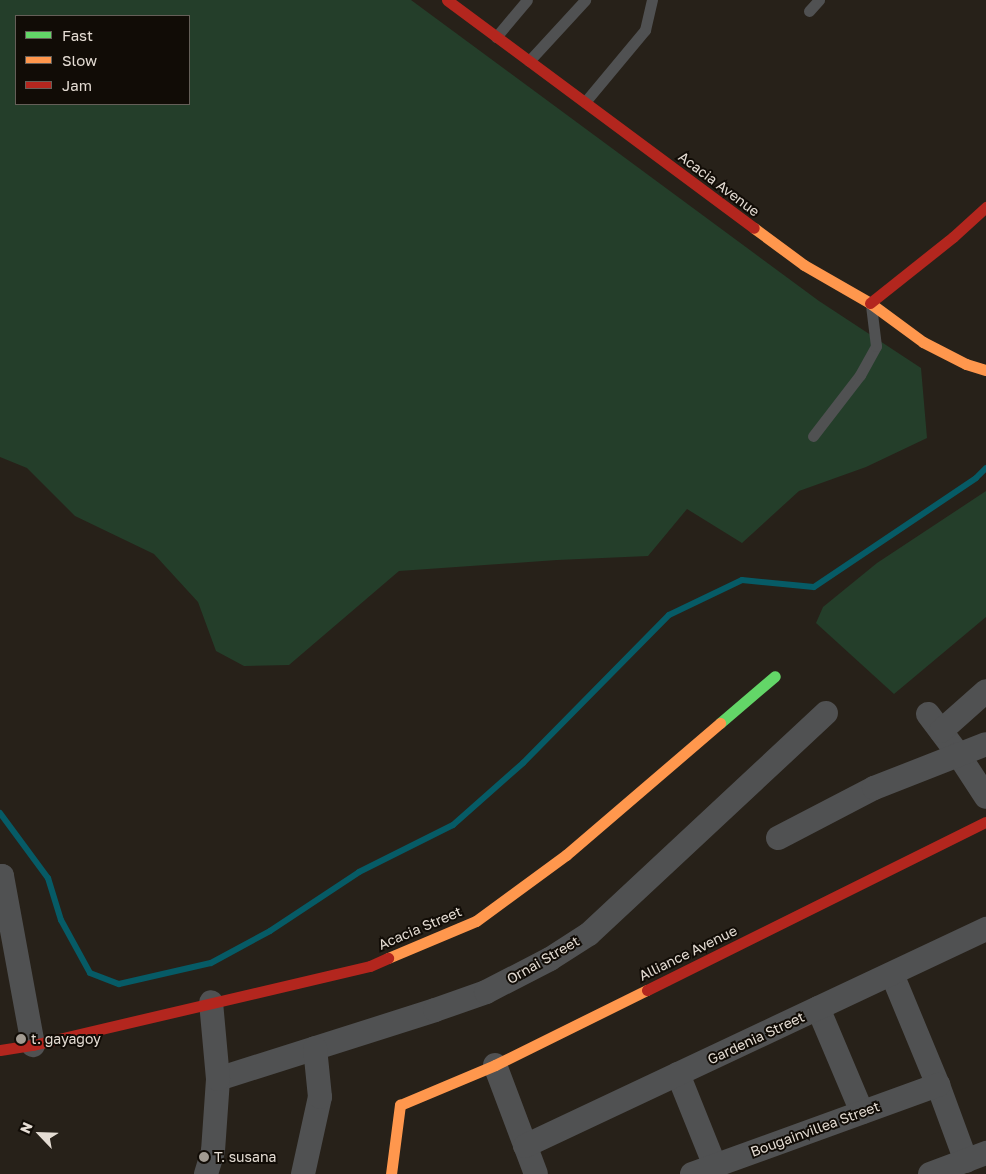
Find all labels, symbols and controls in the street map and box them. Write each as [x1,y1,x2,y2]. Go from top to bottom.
legend [15,15,190,105]
text: Fast [62,26,93,44]
text: Slow [62,51,97,69]
text: Jam [62,76,92,94]
street label: Acacia Avenue [675,148,763,220]
street label: Acacia Street [376,903,464,953]
street label: Alliance Avenue [636,922,740,984]
street label: Ornai Street [504,932,582,988]
street label: Gardenia Street [705,1008,807,1068]
place label: t. gayagoy [31,1031,101,1047]
marker: t. gayagoy [15,1033,27,1045]
street label: Bougainvillea Street [748,1098,882,1160]
north arrow [15,1109,65,1159]
text: N [16,1119,36,1136]
place label: T. susana [214,1149,276,1165]
marker: T. susana [198,1151,210,1163]

